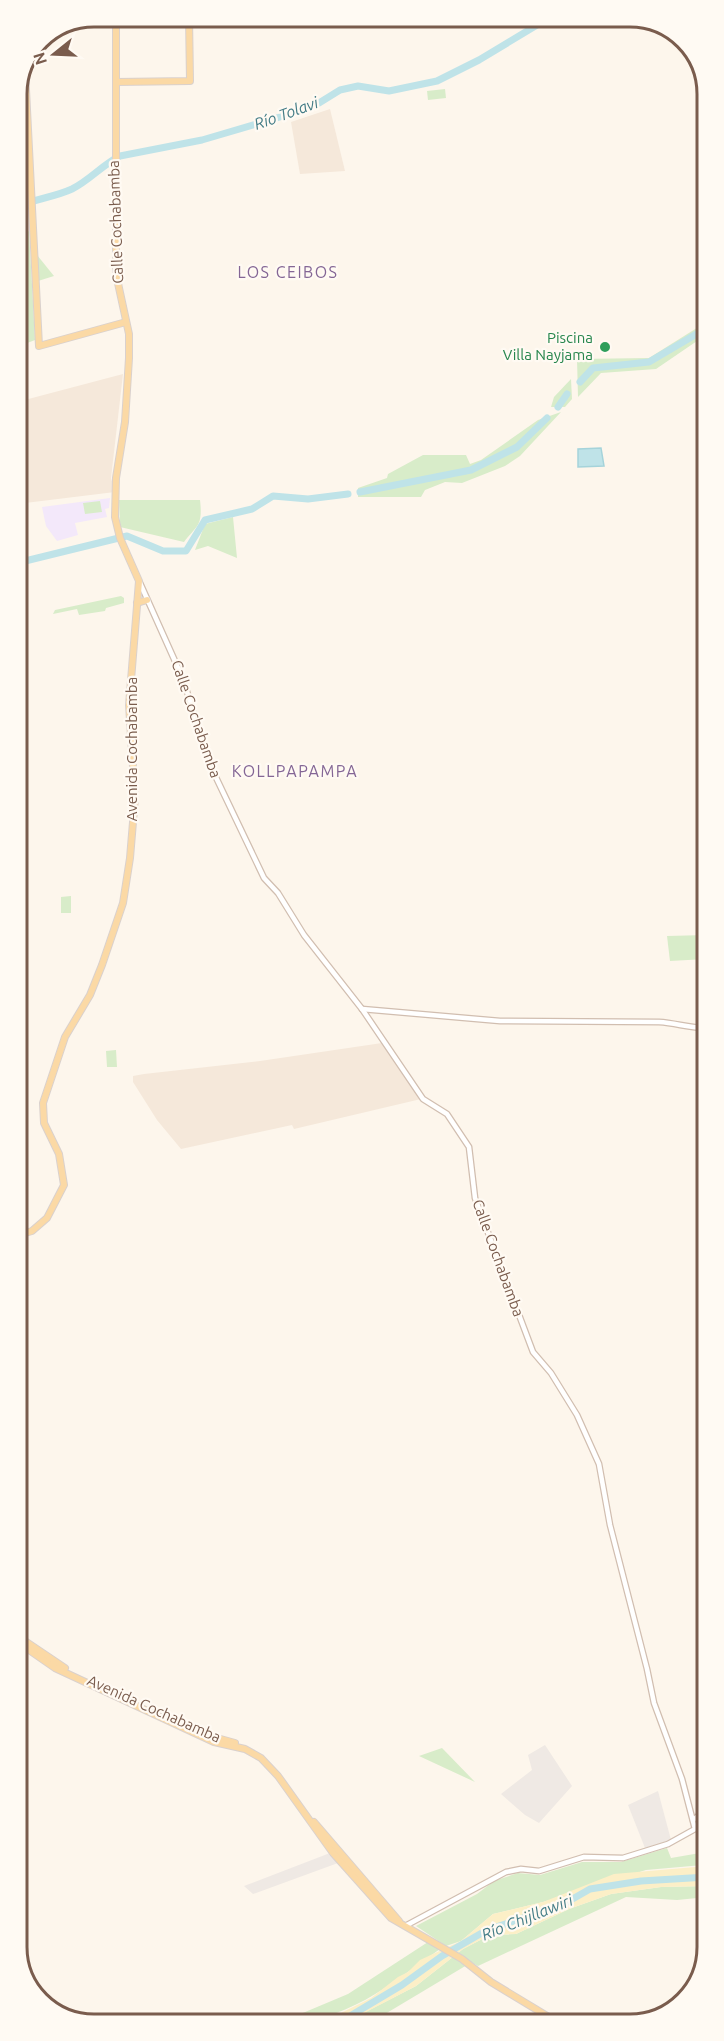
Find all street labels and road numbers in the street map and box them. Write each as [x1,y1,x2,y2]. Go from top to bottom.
street label: Calle Cochabamba [105,160,126,284]
street label: Calle Cochabamba [168,658,225,780]
street label: Avenida Cochabamba [123,677,140,821]
street label: Calle Cochabamba [469,1197,528,1319]
street label: Avenida Cochabamba [85,1671,224,1746]

